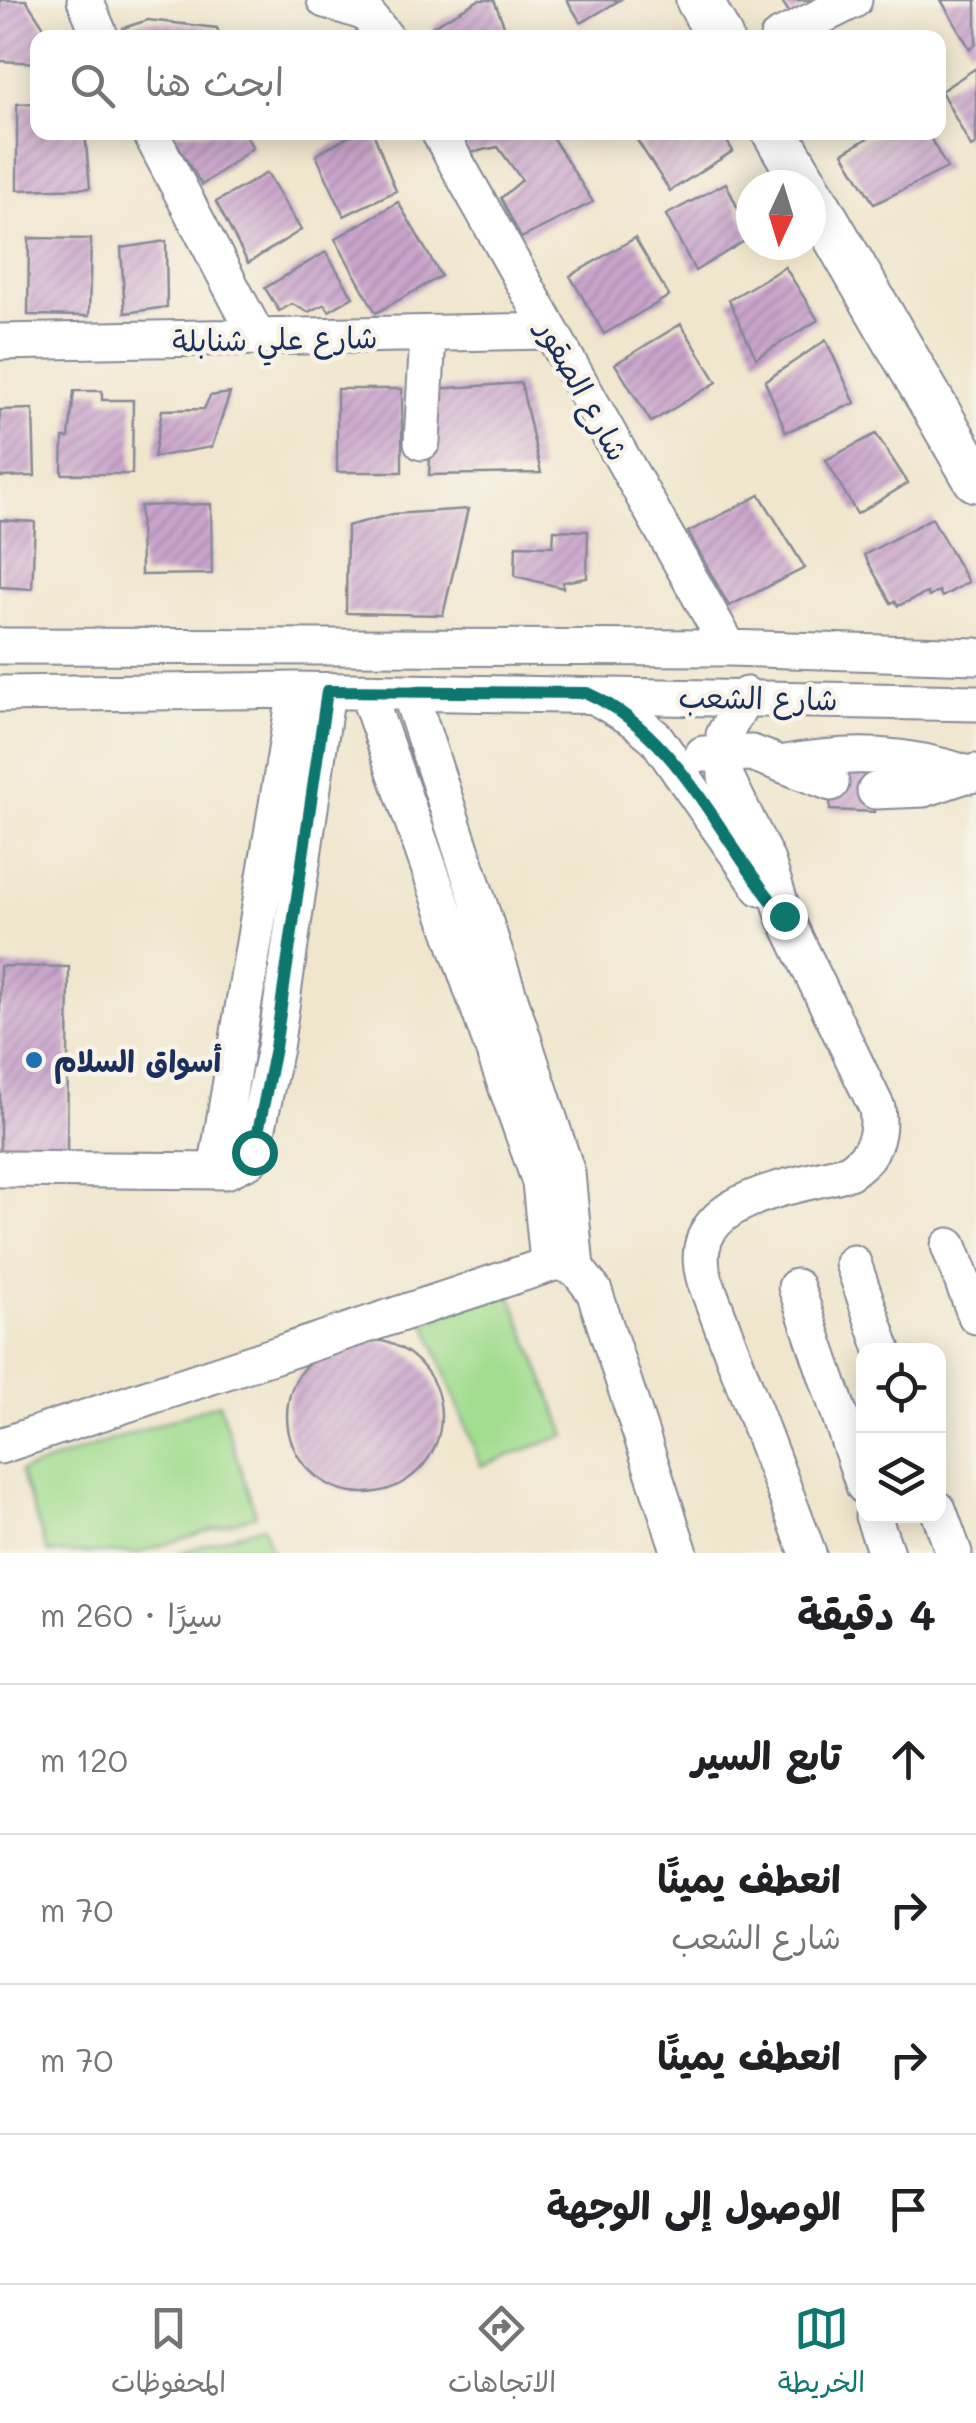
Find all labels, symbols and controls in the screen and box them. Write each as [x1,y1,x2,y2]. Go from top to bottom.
search box [30,30,946,140]
text: ابحث هنا [145,56,284,106]
icon: search [65,58,120,113]
north arrow [736,170,826,260]
street label: شارع الصقور [525,310,639,469]
street label: شارع علي شنابلة [172,316,378,368]
street label: شارع الشعب [678,676,838,721]
route end [762,894,808,940]
place label: أسواق السلام [54,1040,223,1084]
marker: أسواق السلام [23,1049,45,1071]
route start [232,1130,278,1176]
map controls [856,1343,946,1523]
button: locate [856,1343,946,1433]
button: layers [856,1433,946,1523]
text: 4 دقيقة [797,1586,936,1641]
text: سيرًا · 260 m [40,1593,223,1635]
text: تابع السير [692,1730,841,1780]
icon: ahead [881,1732,936,1787]
text: 120 m [40,1738,128,1780]
text: انعطف يمينًا [658,1853,841,1903]
icon: right [881,1882,936,1937]
text: 70 m [40,1888,113,1930]
text: شارع الشعب [671,1915,841,1957]
text: انعطف يمينًا [658,2030,841,2080]
icon: right [881,2032,936,2087]
text: 70 m [40,2038,113,2080]
text: الوصول إلى الوجهة [546,2180,841,2230]
icon: arrive [881,2182,936,2237]
tab: المحفوظات [111,2301,226,2407]
tab: الاتجاهات [448,2301,556,2407]
tab: الخريطة [778,2301,865,2407]

